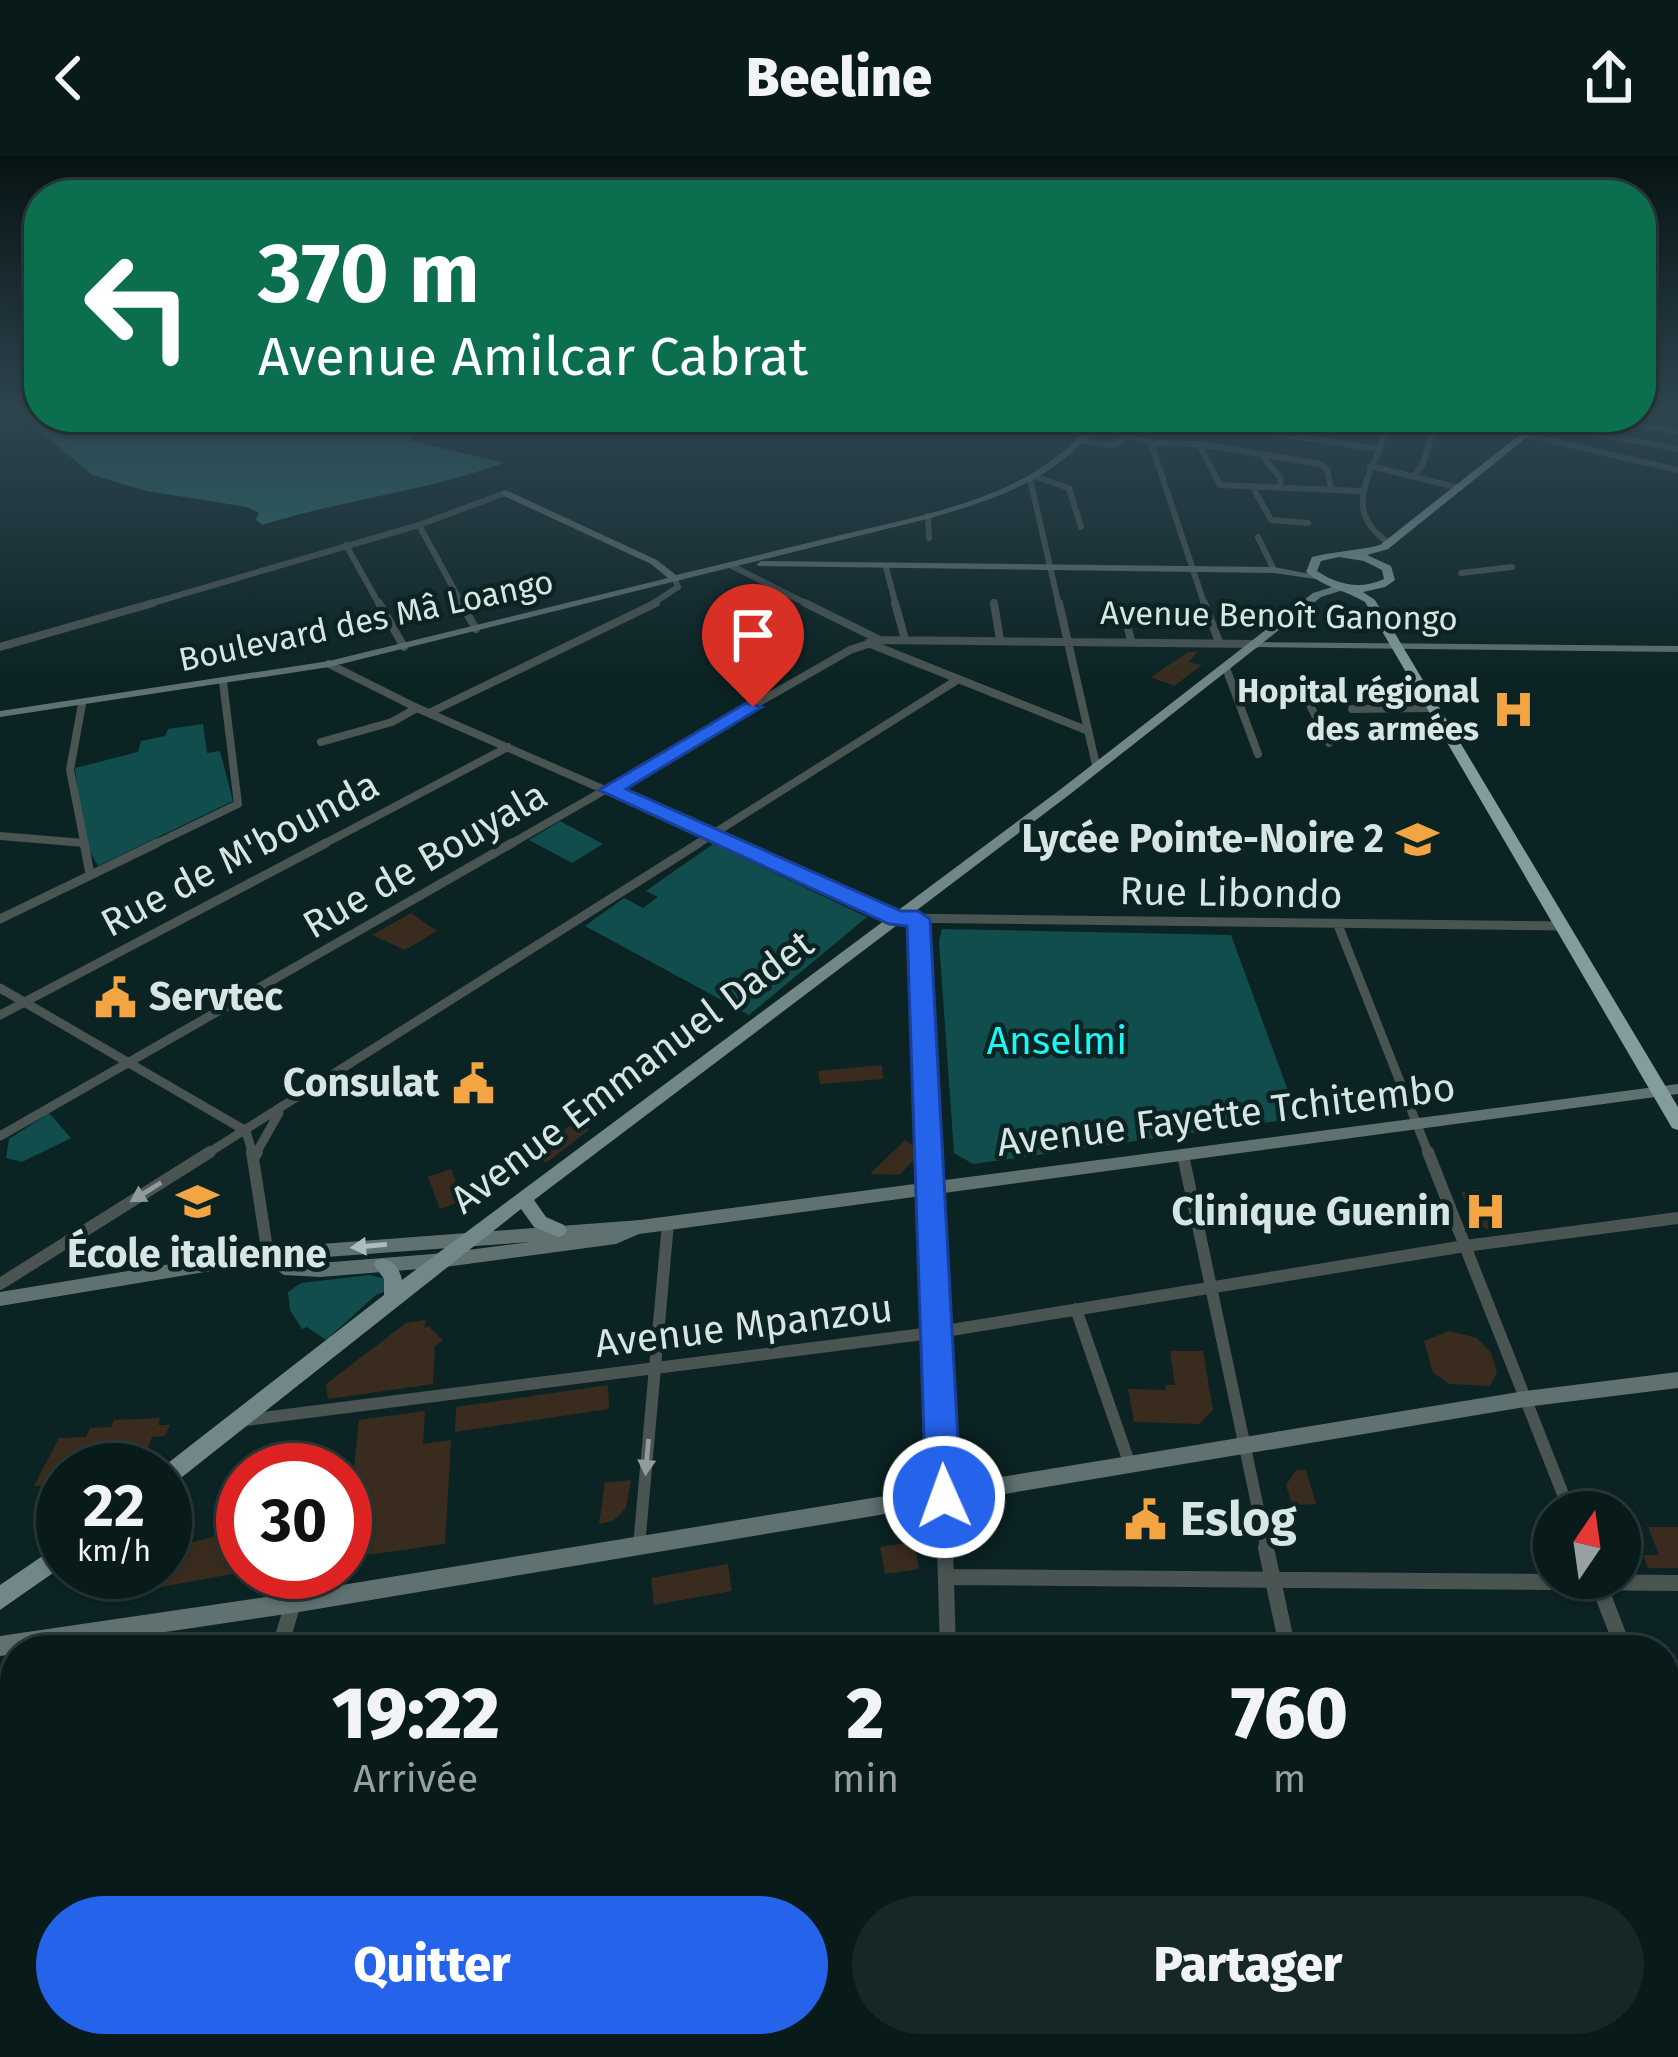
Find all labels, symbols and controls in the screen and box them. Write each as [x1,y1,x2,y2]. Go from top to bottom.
icon: back [36,45,102,111]
icon: share [1576,45,1642,111]
text: Beeline [746,46,932,110]
text: 370 m [258,223,480,324]
icon: left [60,228,216,384]
text: Avenue Amilcar Cabrat [258,325,808,389]
street label: Boulevard des Mâ Loango [175,562,557,680]
pin [702,584,804,707]
street label: Avenue Benoît Ganongo [1100,593,1458,639]
icon: arrive [720,602,786,668]
place label: Hopital régional des armées [1237,671,1479,749]
hospital icon: Hopital régional des armées [1490,687,1536,733]
street label: Rue de M'bounda [93,761,387,947]
street label: Rue de Bouyala [295,772,555,948]
place label: Lycée Pointe-Noire 2 [1022,816,1384,862]
school or university icon: Lycée Pointe-Noire 2 [1395,816,1441,862]
street label: Rue Libondo [1119,868,1343,918]
street label: Avenue Emmanuel Dadet [442,920,823,1223]
public building icon: Servtec [92,974,138,1020]
place label: Servtec [149,974,283,1020]
park label: Anselmi [987,1018,1127,1064]
place label: Consulat [283,1060,440,1106]
public building icon: Consulat [450,1060,496,1106]
street label: Avenue Fayette Tchitembo [994,1064,1458,1166]
school or university icon: École italienne [174,1179,220,1225]
one-way arrow [130,1181,163,1203]
place label: Clinique Guenin [1171,1189,1451,1235]
hospital icon: Clinique Guenin [1462,1189,1508,1235]
place label: École italienne [67,1228,327,1277]
one-way arrow [350,1236,387,1255]
street label: Avenue Mpanzou [593,1285,895,1367]
position arrow [881,1434,1007,1560]
one-way arrow [637,1439,656,1476]
speed limit sign: 30 [216,1443,372,1599]
text: 22 [83,1470,145,1542]
place label: Eslog [1180,1490,1297,1548]
north arrow [1533,1491,1641,1599]
map controls [1533,1491,1641,1599]
public building icon: Eslog [1123,1496,1169,1542]
text: km/h [77,1533,151,1569]
text: 19:22 [332,1671,500,1757]
text: 2 [847,1671,884,1757]
text: 760 [1231,1671,1348,1757]
text: Arrivée [353,1756,478,1802]
text: min [832,1756,899,1802]
text: m [1273,1756,1306,1802]
button: Quitter [36,1896,828,2034]
button: Partager [852,1896,1644,2034]

